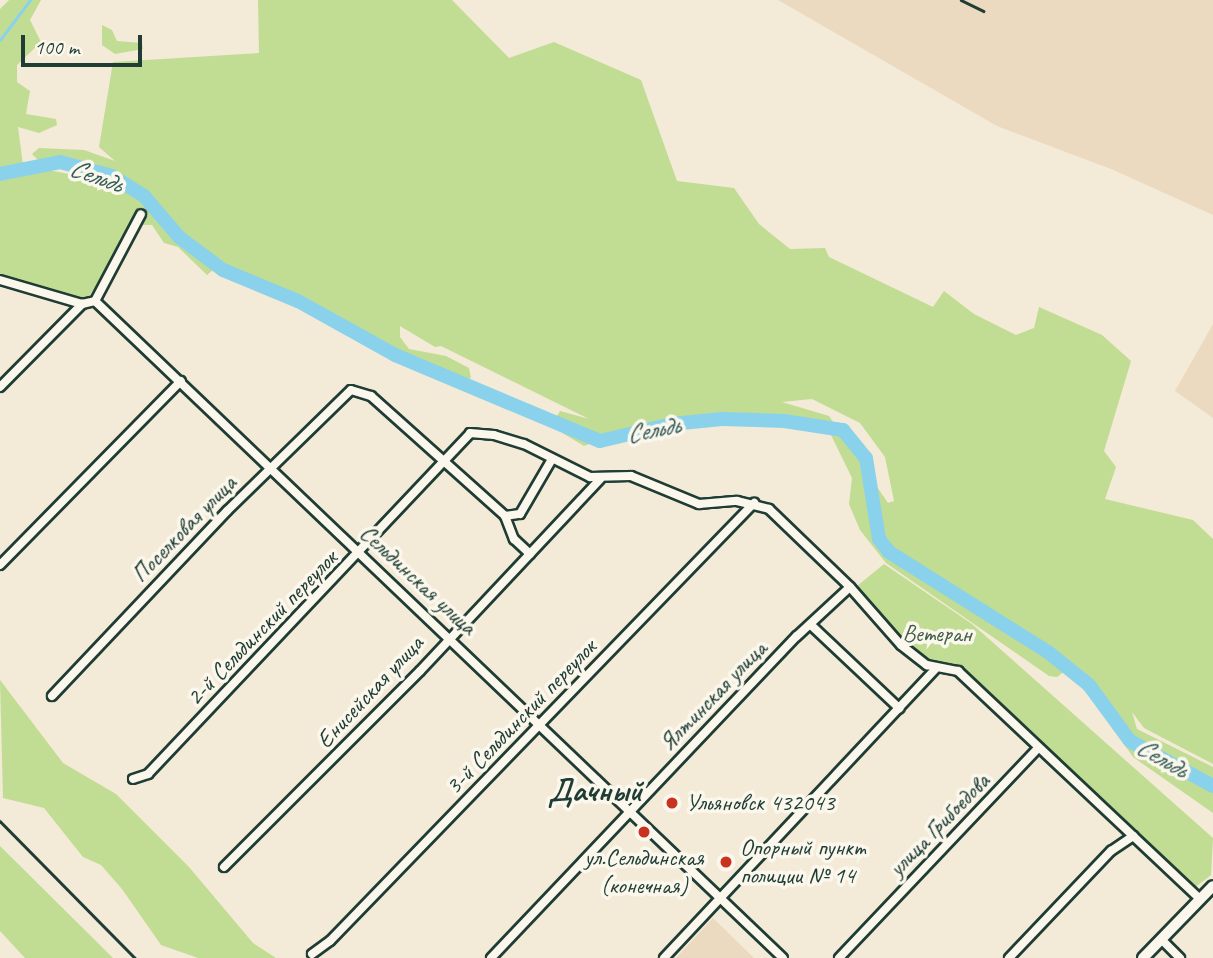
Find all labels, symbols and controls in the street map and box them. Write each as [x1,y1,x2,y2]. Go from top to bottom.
scale bar [24,21,145,65]
text: 100 m [34,34,79,60]
water label: Сельдь [65,152,127,200]
water label: Сельдь [624,410,682,450]
street label: Поселковая улица [125,468,243,590]
street label: Сельдинская улица [353,518,483,642]
street label: 2-й Сельдинский переулок [180,544,344,712]
park label: Ветеран [903,620,971,648]
street label: Енисейская улица [310,629,430,755]
street label: 3-й Сельдинский переулок [439,633,603,801]
street label: Ялтинская улица [653,635,773,757]
water label: Сельдь [1131,731,1193,785]
street label: улица Грибоедова [883,768,995,882]
district label: Дачный [548,772,642,810]
place label: Ульяновск 432043 [686,789,834,817]
marker: Ульяновск 432043 [664,795,680,811]
marker: ул.Сельдинская (конечная) [636,824,652,840]
place label: Опорный пункт полиции № 14 [740,834,865,890]
place label: ул.Сельдинская (конечная) [584,844,704,900]
marker: Опорный пункт полиции № 14 [718,854,734,870]

